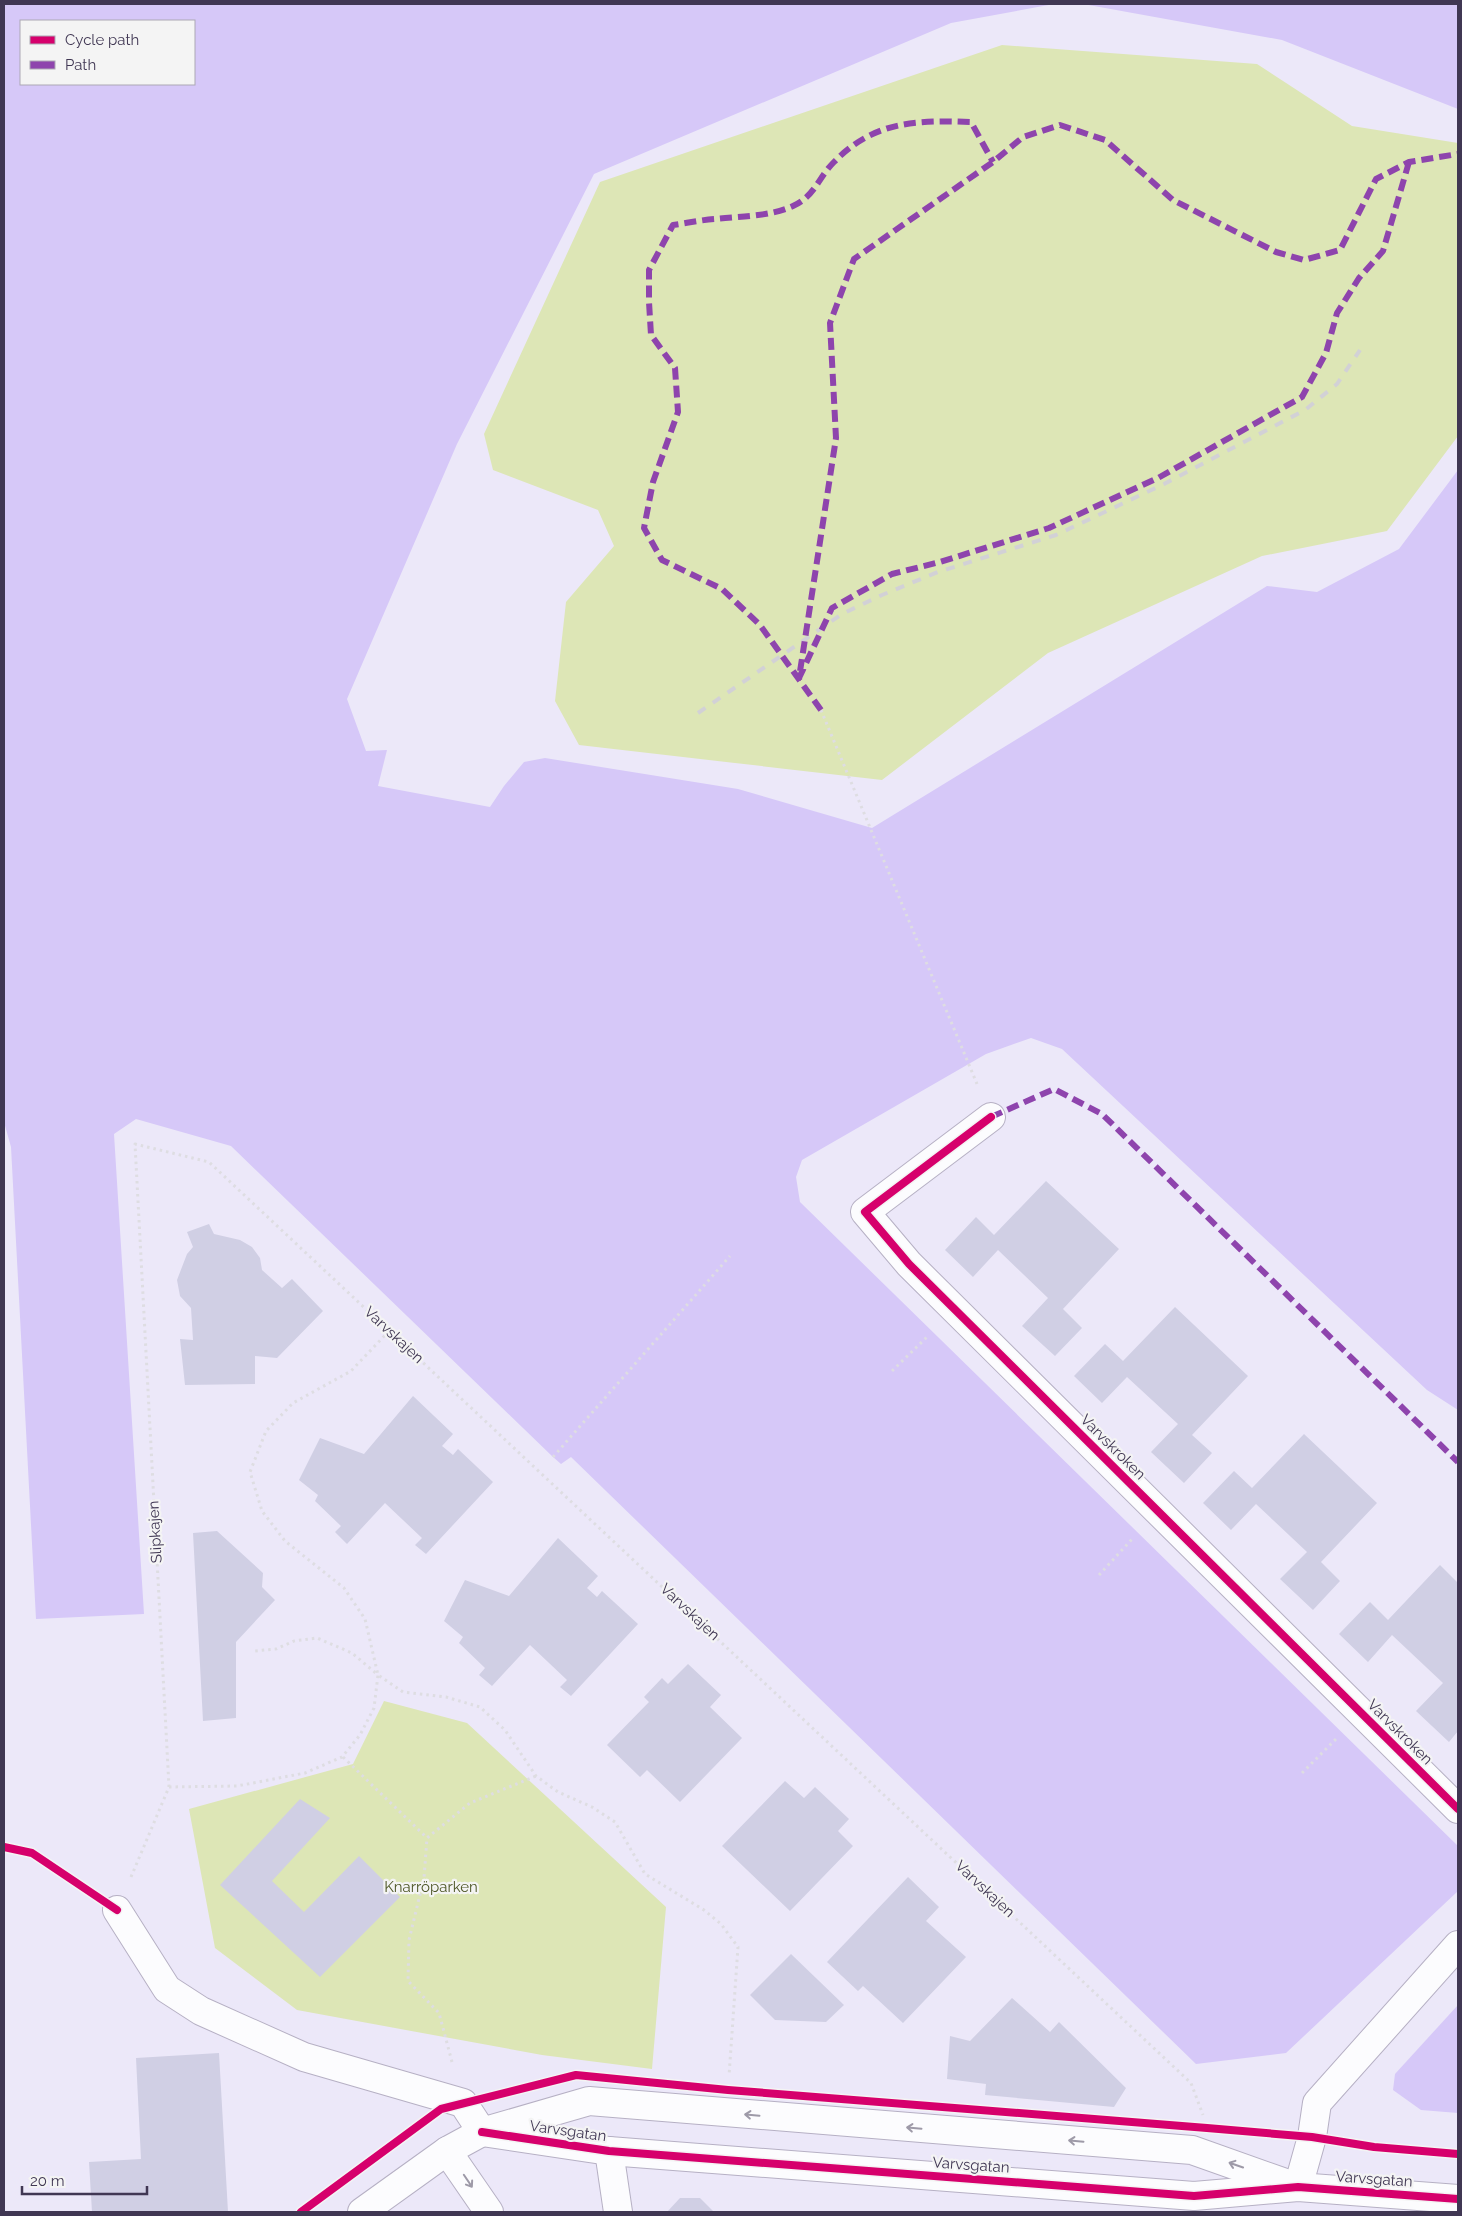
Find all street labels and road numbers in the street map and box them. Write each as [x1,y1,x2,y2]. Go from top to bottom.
street label: Varvskajen [360,1303,428,1367]
street label: Varvskroken [1077,1411,1149,1483]
street label: Slipkajen [144,1500,166,1564]
street label: Varvskajen [656,1580,724,1644]
street label: Varvskroken [1364,1696,1436,1768]
street label: Varvskajen [951,1857,1019,1921]
street label: Varvsgatan [529,2117,607,2145]
street label: Varvsgatan [932,2153,1010,2177]
street label: Varvsgatan [1335,2167,1413,2191]

